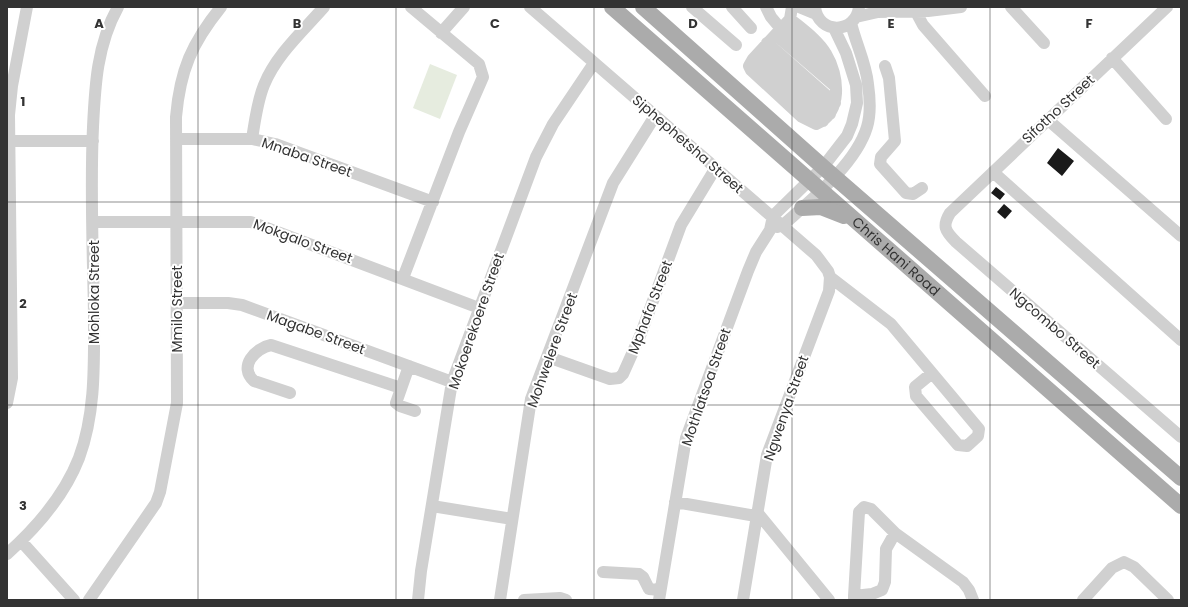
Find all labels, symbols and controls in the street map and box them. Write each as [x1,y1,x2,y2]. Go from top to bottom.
text: A [94,14,104,33]
text: B [293,14,302,33]
text: C [490,14,500,33]
text: D [688,14,698,33]
text: E [887,14,895,33]
text: F [1085,14,1093,33]
street label: Sifotho Street [1017,70,1099,148]
street label: Siphephetsha Street [628,90,748,198]
text: 1 [21,92,25,111]
street label: Mnaba Street [259,132,355,182]
street label: Chris Hani Road [848,212,945,300]
street label: Mokgalo Street [251,214,355,268]
street label: Mohloka Street [84,240,104,344]
street label: Mokoerekoere Street [443,250,509,392]
street label: Mphafa Street [623,257,677,357]
street label: Mmilo Street [167,265,187,353]
street label: Ngcombo Street [1005,283,1105,373]
street label: Mohwelere Street [522,290,582,410]
text: 2 [19,294,27,313]
street label: Magabe Street [264,305,368,359]
street label: Mothlatsoa Street [676,325,736,449]
street label: Ngwenya Street [759,352,813,464]
text: 3 [19,496,27,515]

